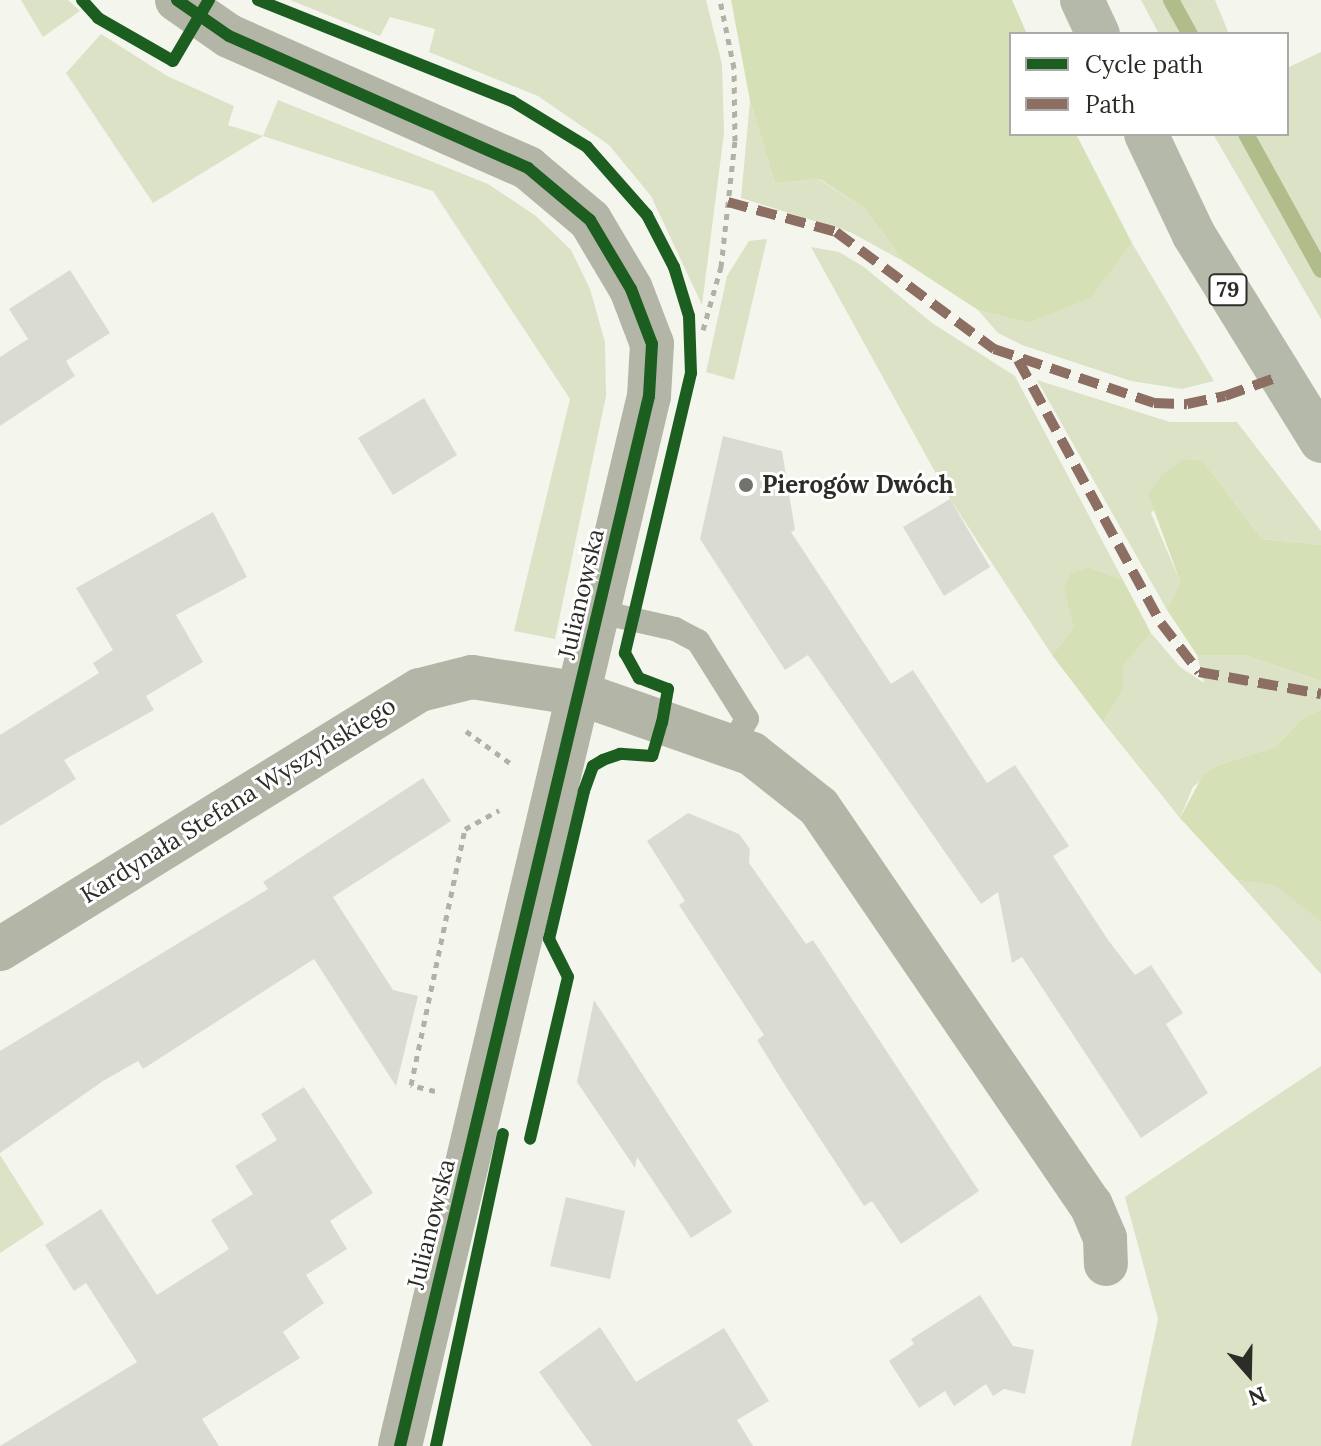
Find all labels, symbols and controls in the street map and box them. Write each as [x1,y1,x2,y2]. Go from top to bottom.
legend [1009,32,1289,136]
text: Cycle path [1085,49,1203,80]
text: Path [1085,89,1135,120]
road number: 79 [1208,272,1248,308]
place label: Pierogów Dwóch [762,471,954,499]
marker: Pierogów Dwóch [737,476,755,494]
street label: Julianowska [552,526,610,662]
street label: Kardynała Stefana Wyszyńskiego [75,691,401,909]
street label: Julianowska [401,1156,461,1292]
north arrow [1209,1334,1289,1414]
text: N [1244,1380,1270,1413]

